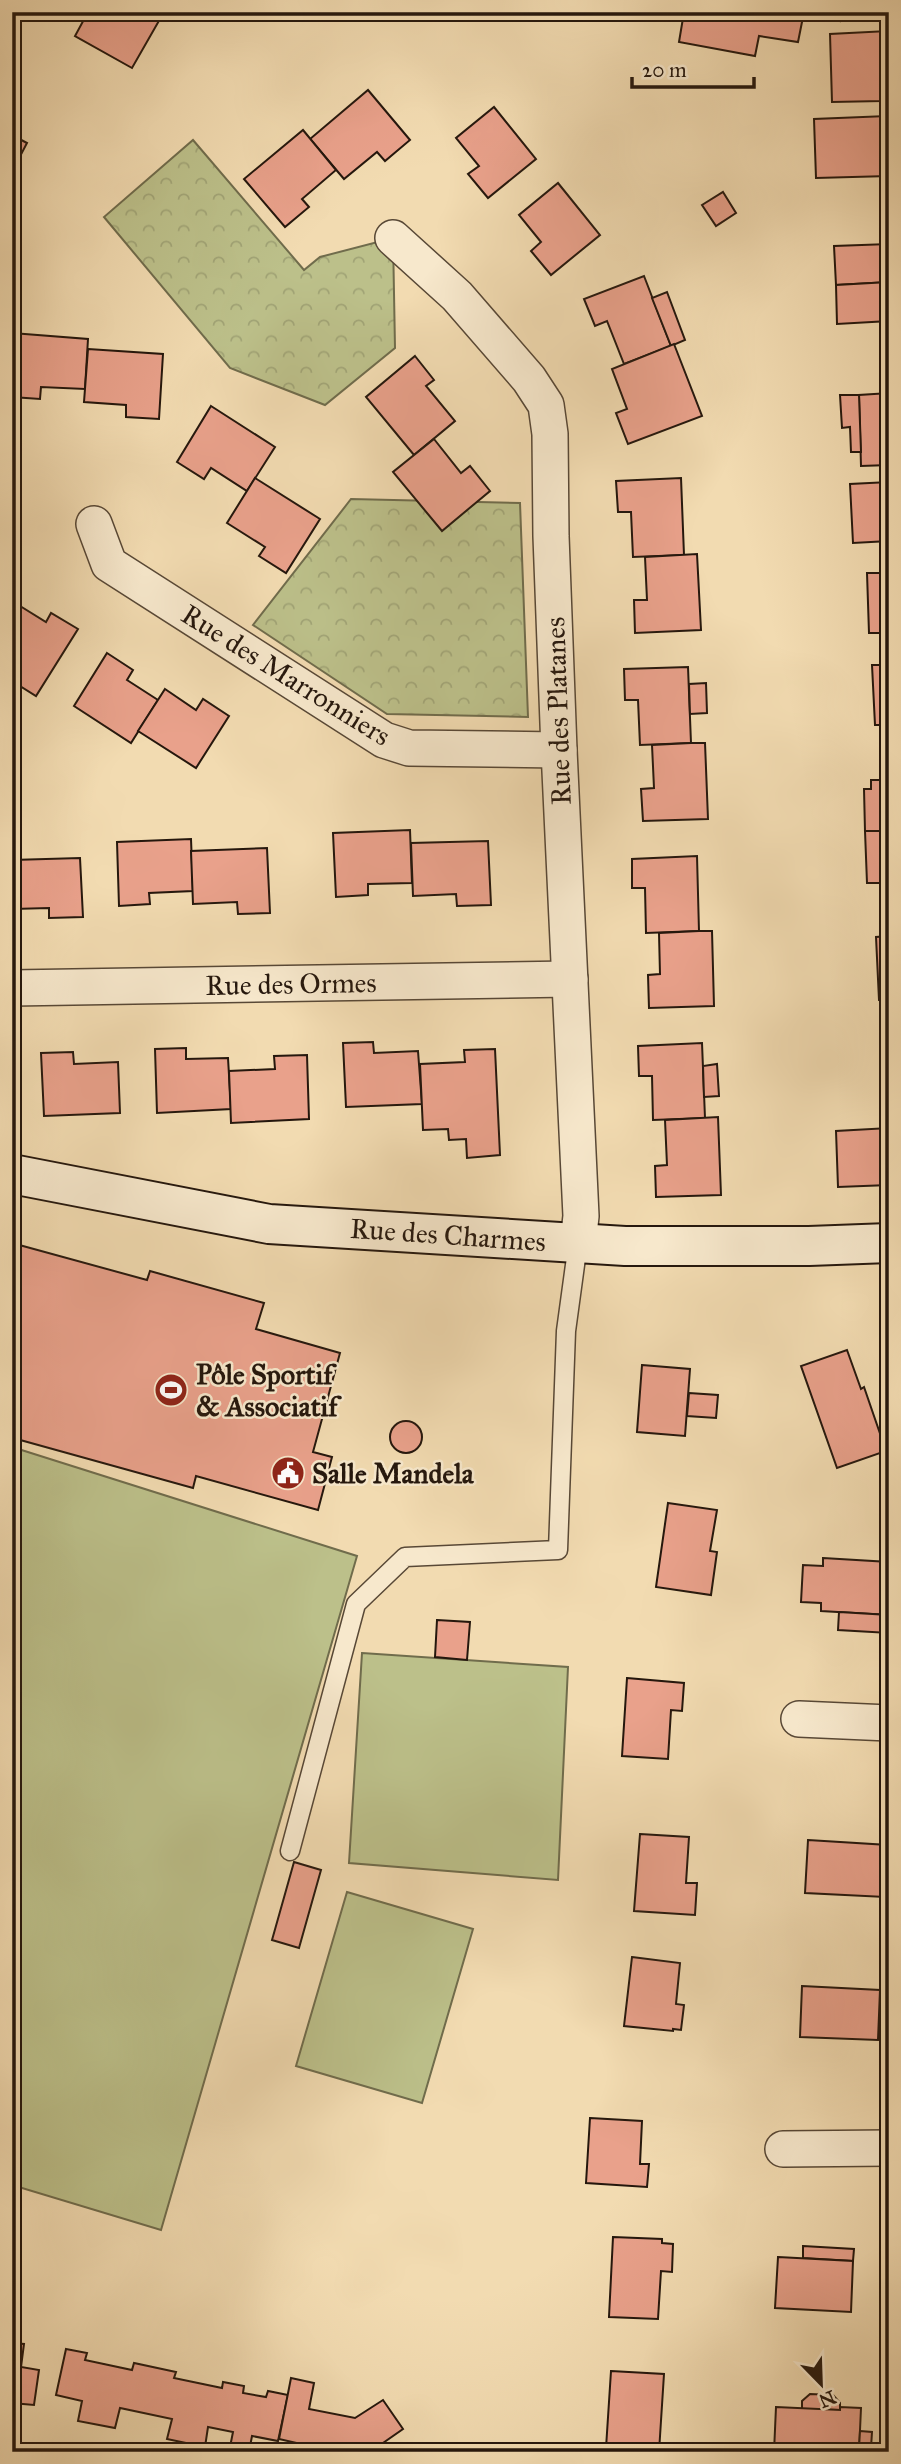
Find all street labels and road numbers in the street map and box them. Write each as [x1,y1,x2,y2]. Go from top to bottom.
street label: Rue des Marronniers [175,597,397,753]
street label: Rue des Platanes [537,616,579,806]
street label: Rue des Ormes [205,965,377,1003]
street label: Rue des Charmes [349,1211,547,1259]

